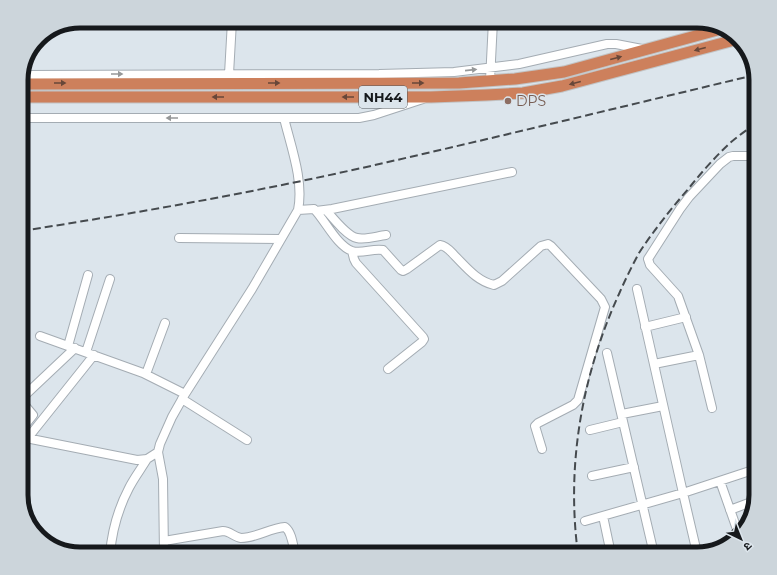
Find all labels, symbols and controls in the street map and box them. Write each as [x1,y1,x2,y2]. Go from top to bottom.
one-way arrow [694,46,706,52]
one-way arrow [610,55,622,61]
one-way arrow [465,67,477,73]
one-way arrow [111,71,124,77]
one-way arrow [54,80,67,86]
one-way arrow [268,80,281,86]
one-way arrow [412,80,425,86]
one-way arrow [568,80,580,86]
road number: NH44 [359,86,407,108]
place label: DPS [516,92,546,110]
one-way arrow [211,94,224,100]
one-way arrow [341,94,354,100]
marker: DPS [503,96,513,106]
one-way arrow [165,115,178,121]
north arrow [721,519,761,559]
text: उ [740,539,755,554]

